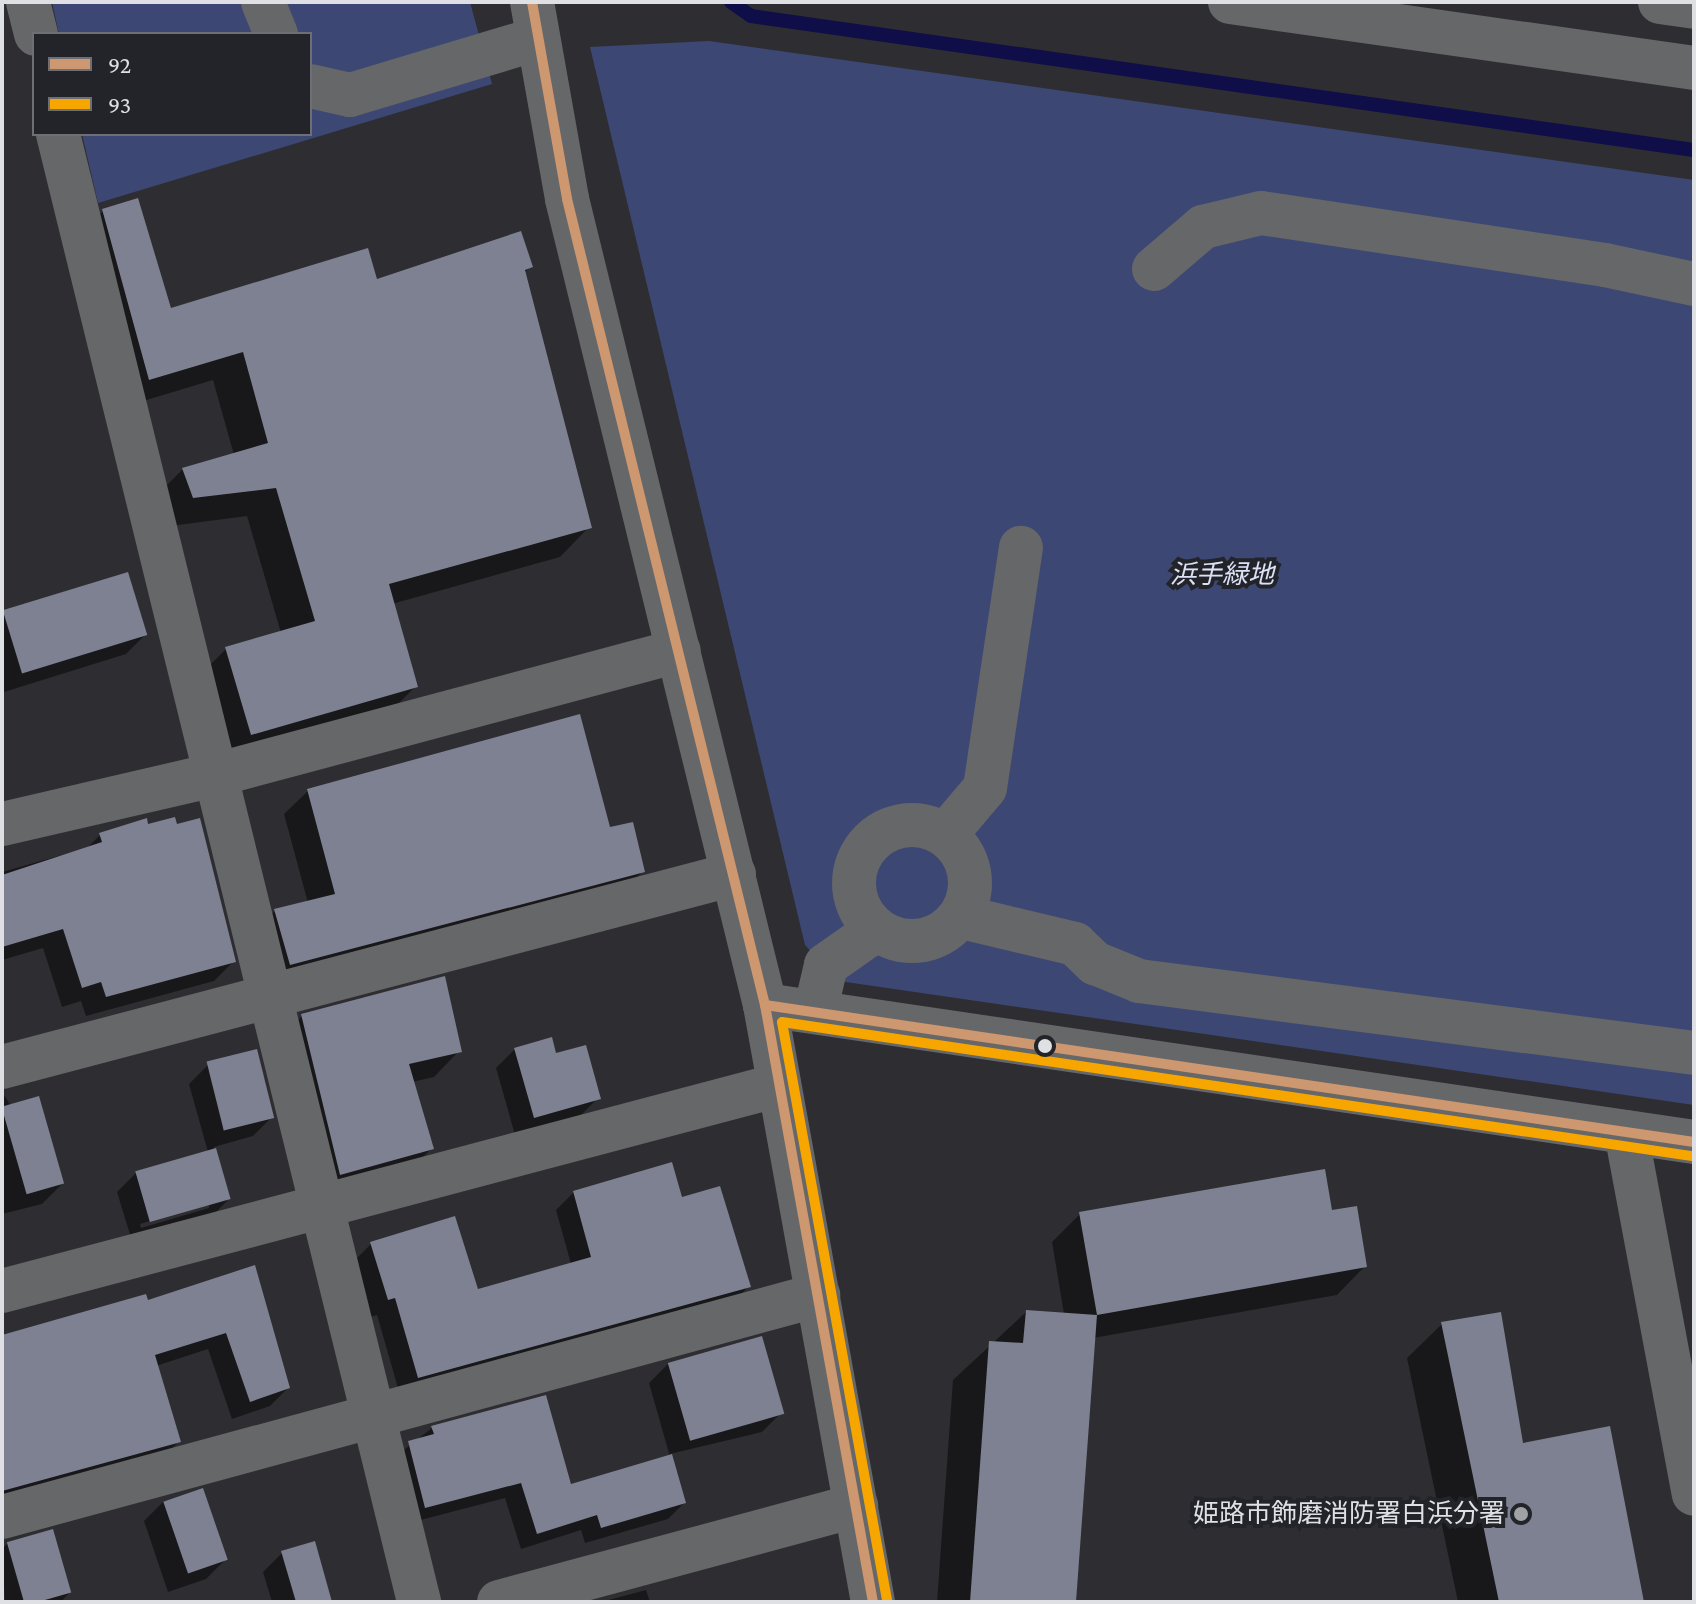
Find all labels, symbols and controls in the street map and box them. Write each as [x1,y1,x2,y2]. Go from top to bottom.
legend [32,32,312,136]
text: 92 [108,51,131,78]
text: 93 [108,91,131,118]
park label: 浜手緑地 [1170,559,1274,591]
unlabelled marker [1037,1038,1053,1054]
place label: 姫路市飾磨消防署白浜分署 [1193,1498,1505,1530]
marker: 姫路市飾磨消防署白浜分署 [1512,1505,1530,1523]

